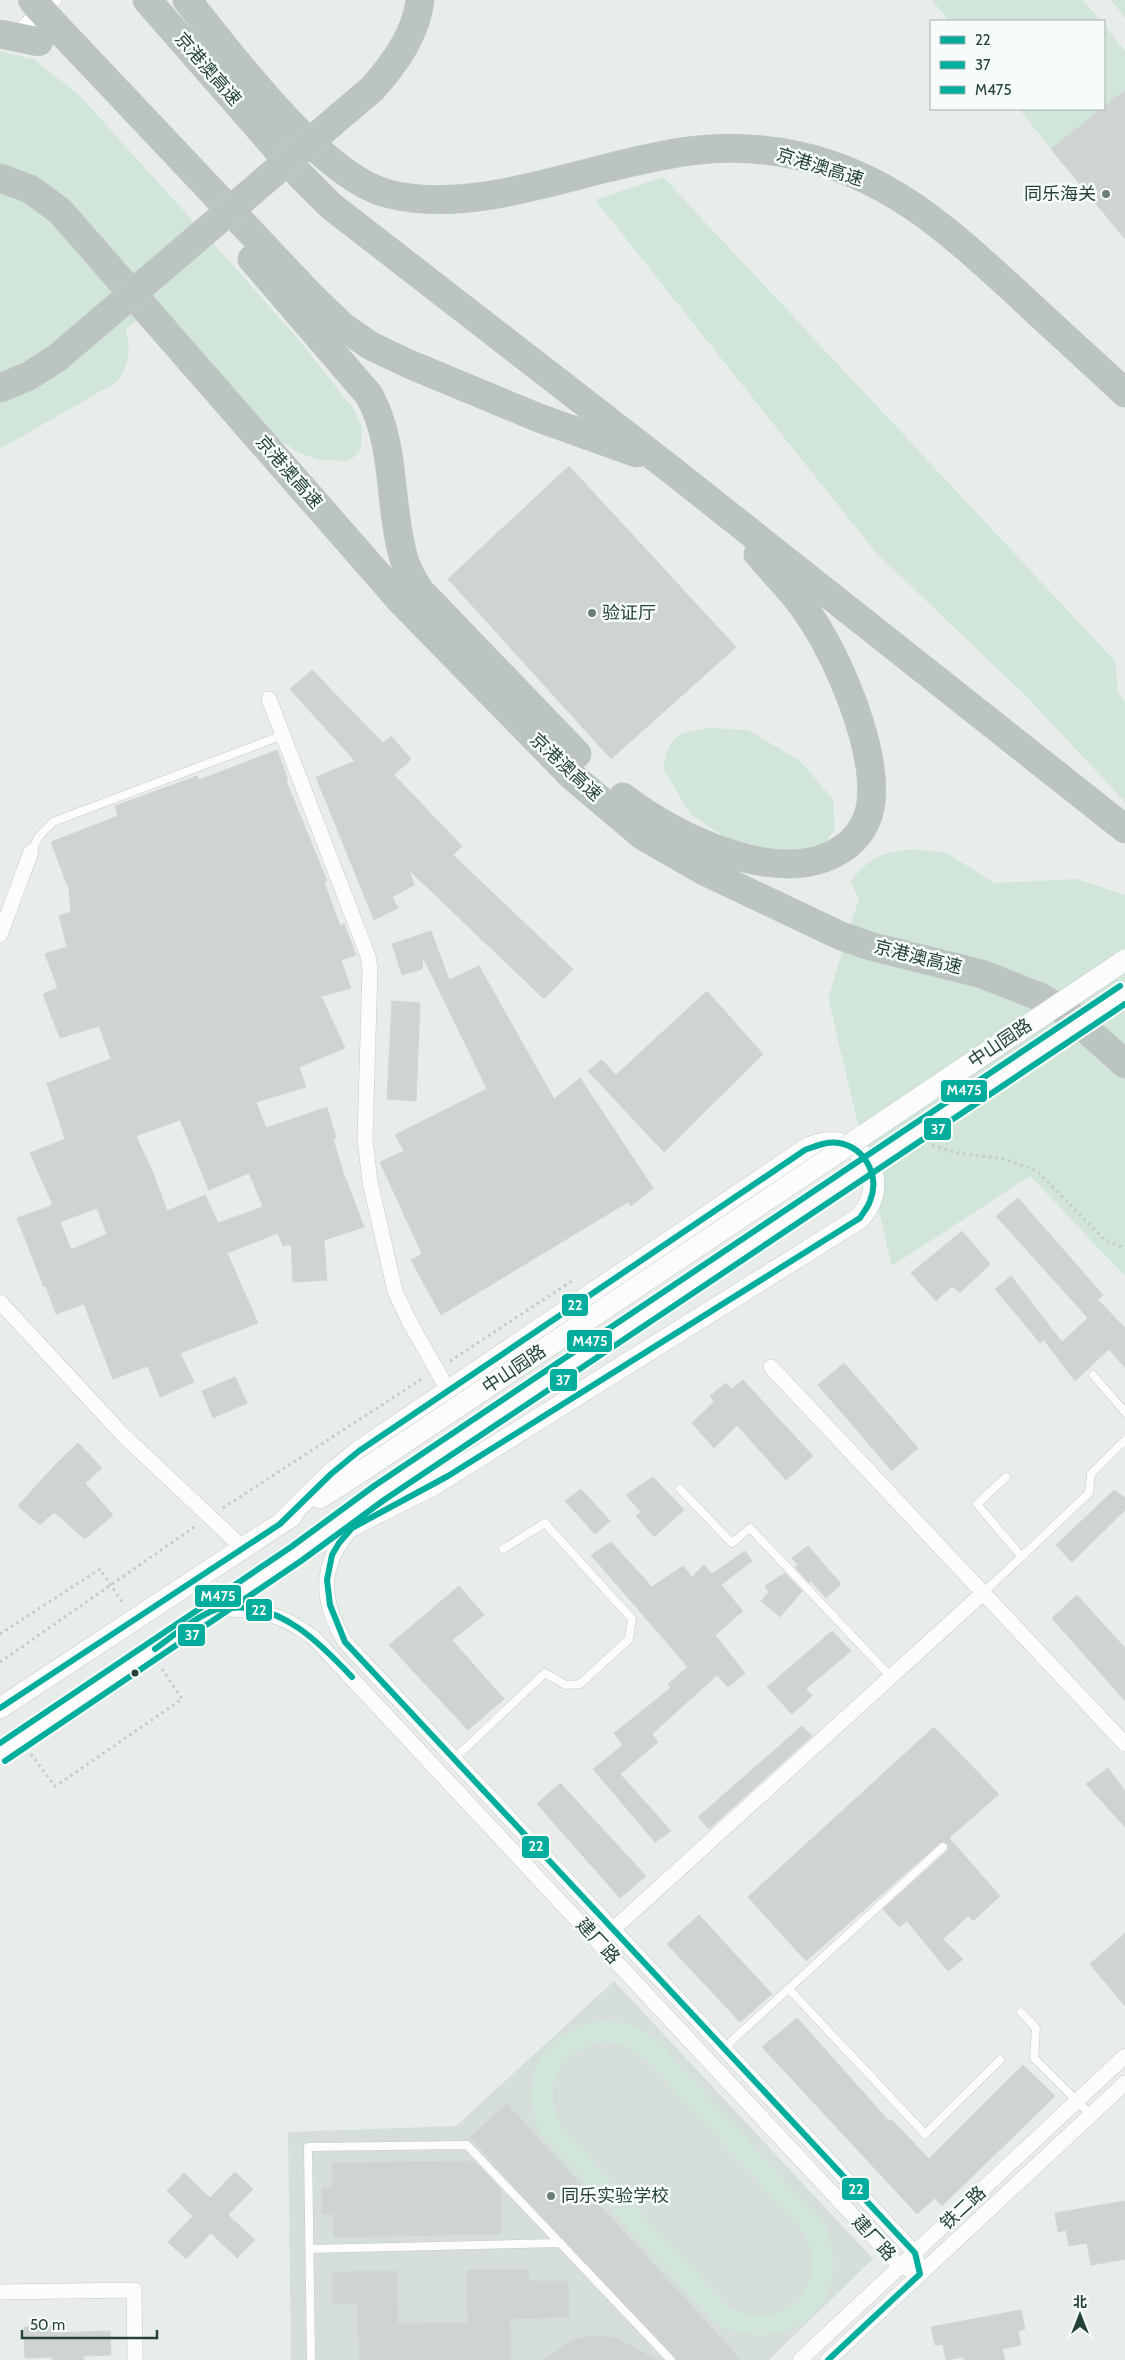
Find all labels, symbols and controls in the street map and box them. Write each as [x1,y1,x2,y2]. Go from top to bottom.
legend [930,20,1105,110]
street label: 京港澳高速 [170,28,246,110]
text: 22 [975,31,991,49]
text: 37 [975,56,991,74]
text: M475 [975,81,1012,99]
street label: 京港澳高速 [774,143,866,191]
place label: 同乐海关 [1024,183,1096,205]
marker: 同乐海关 [1100,188,1112,200]
street label: 京港澳高速 [251,431,327,513]
place label: 验证厅 [602,602,656,624]
marker: 验证厅 [586,607,598,619]
street label: 京港澳高速 [526,728,606,806]
street label: 京港澳高速 [872,935,964,979]
street label: 中山园路 [964,1014,1036,1072]
line badge: M475 [940,1079,988,1103]
text: M475 [946,1081,982,1099]
line badge: 37 [923,1117,952,1141]
text: 37 [931,1120,946,1138]
line badge: 22 [561,1293,589,1317]
text: 22 [568,1296,582,1314]
line badge: M475 [566,1329,613,1353]
text: M475 [572,1332,608,1350]
street label: 中山园路 [478,1340,550,1398]
line badge: 37 [549,1368,578,1392]
text: 37 [556,1371,571,1389]
line badge: M475 [194,1584,242,1608]
text: M475 [200,1587,236,1605]
line badge: 22 [245,1598,273,1622]
text: 22 [252,1601,266,1619]
line badge: 37 [177,1623,206,1647]
text: 37 [185,1626,200,1644]
unlabelled marker [130,1668,140,1678]
line badge: 22 [521,1835,550,1859]
text: 22 [529,1837,543,1855]
street label: 建厂路 [572,1914,624,1968]
line badge: 22 [841,2177,870,2201]
text: 22 [849,2180,863,2198]
street label: 铁二路 [936,2182,990,2234]
place label: 同乐实验学校 [561,2185,669,2207]
marker: 同乐实验学校 [545,2190,557,2202]
street label: 建厂路 [848,2211,900,2265]
north arrow [1055,2290,1105,2340]
text: 北 [1073,2293,1087,2311]
scale bar [22,2308,158,2340]
text: 50 m [30,2316,65,2334]

